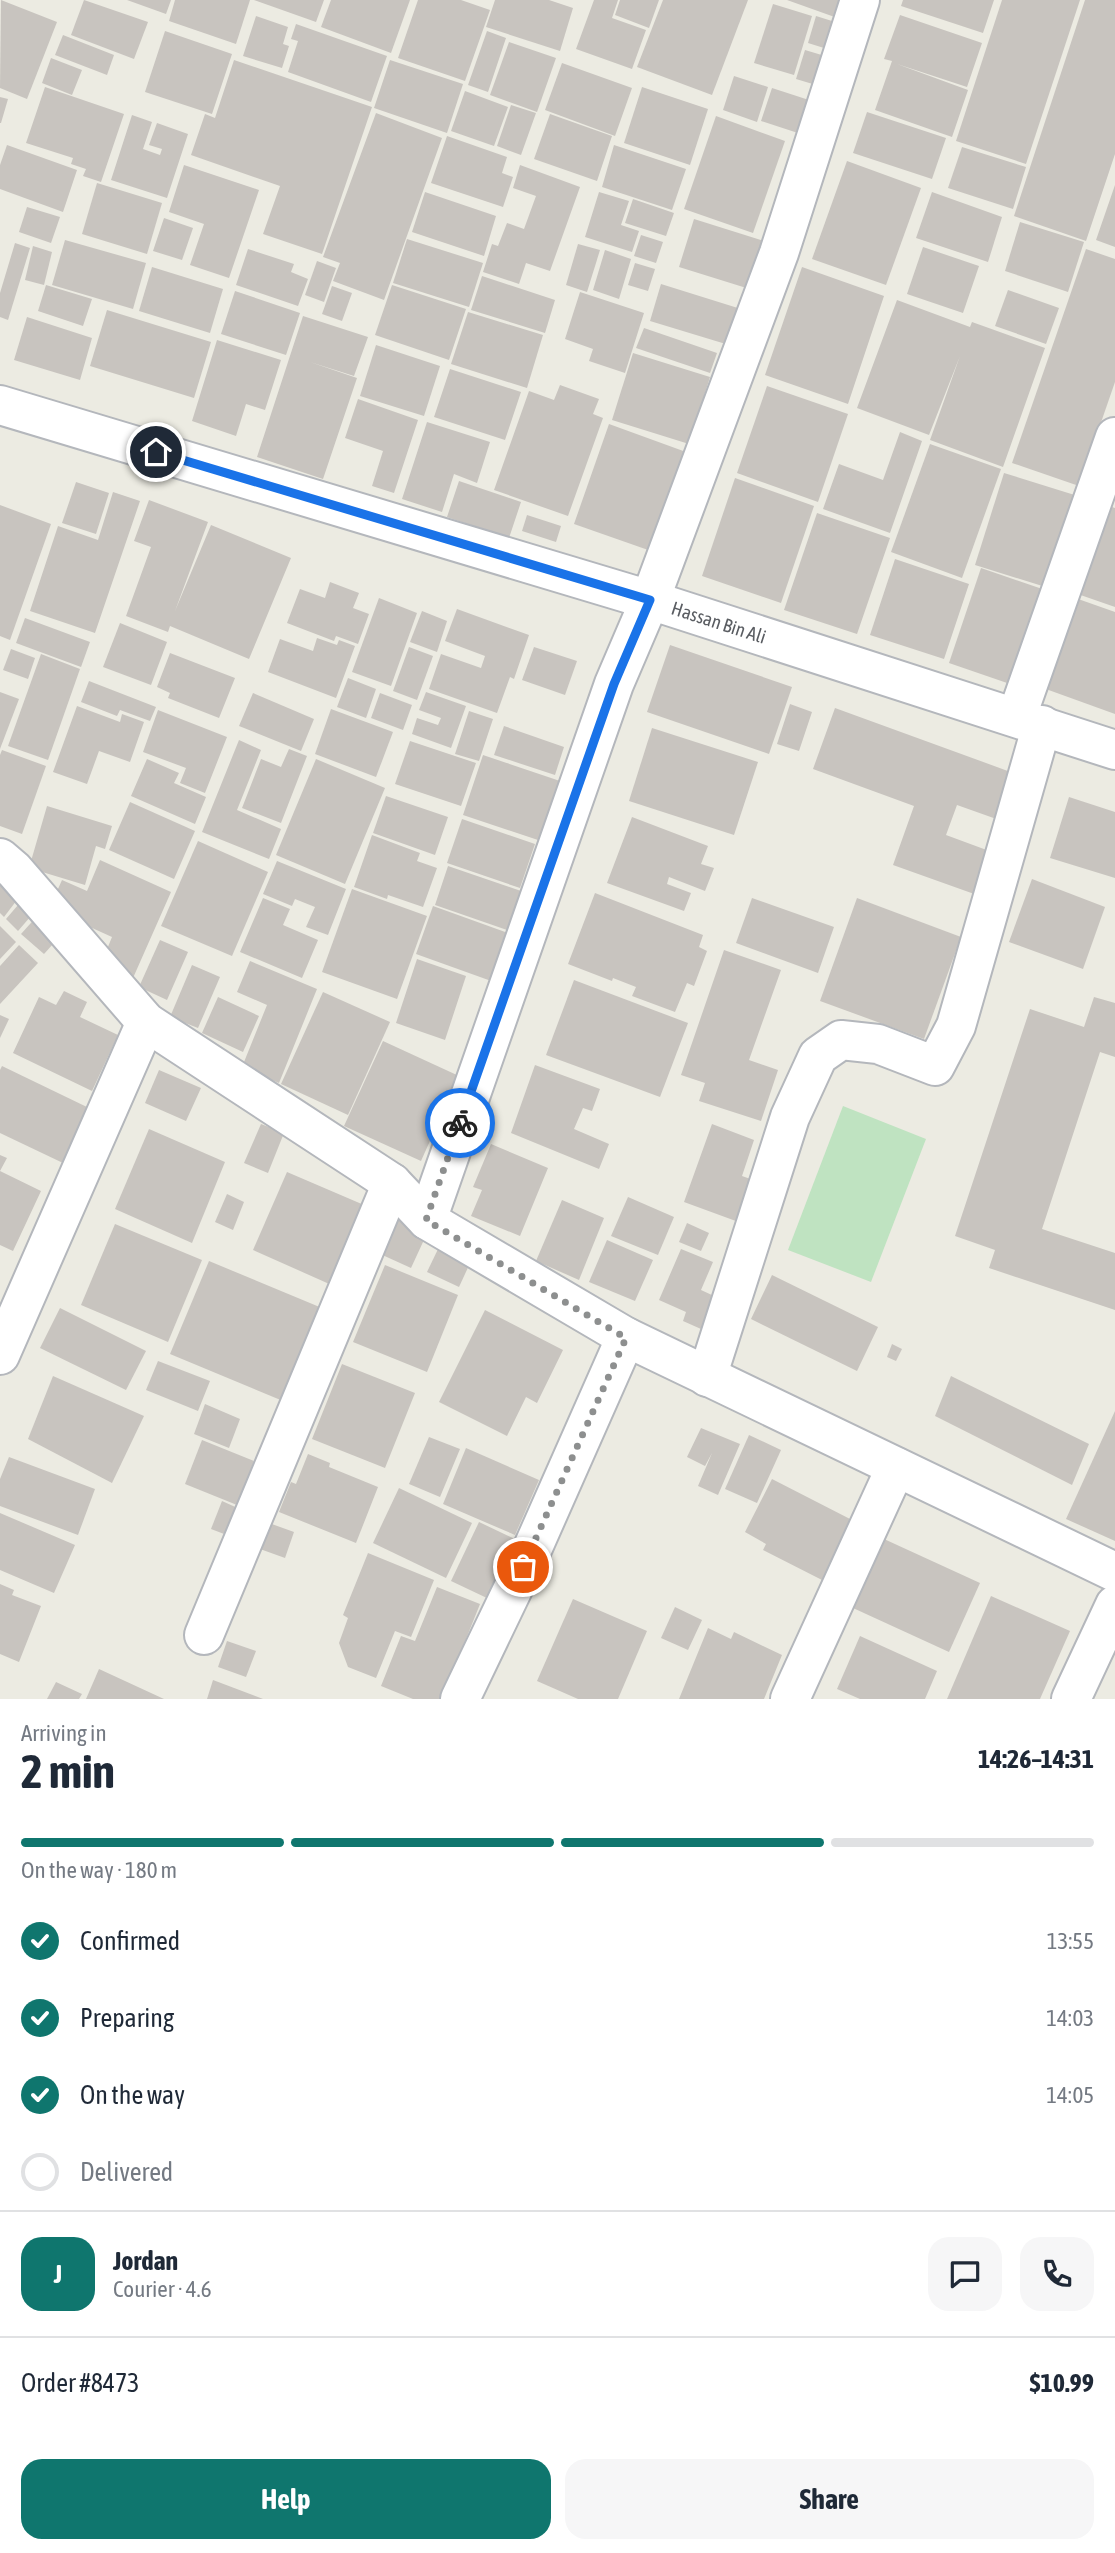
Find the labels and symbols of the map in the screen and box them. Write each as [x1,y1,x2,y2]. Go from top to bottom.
pin [126,422,186,482]
street label: Hassan Bin Ali [669,597,769,648]
courier [425,1088,495,1158]
pin [493,1537,553,1597]

